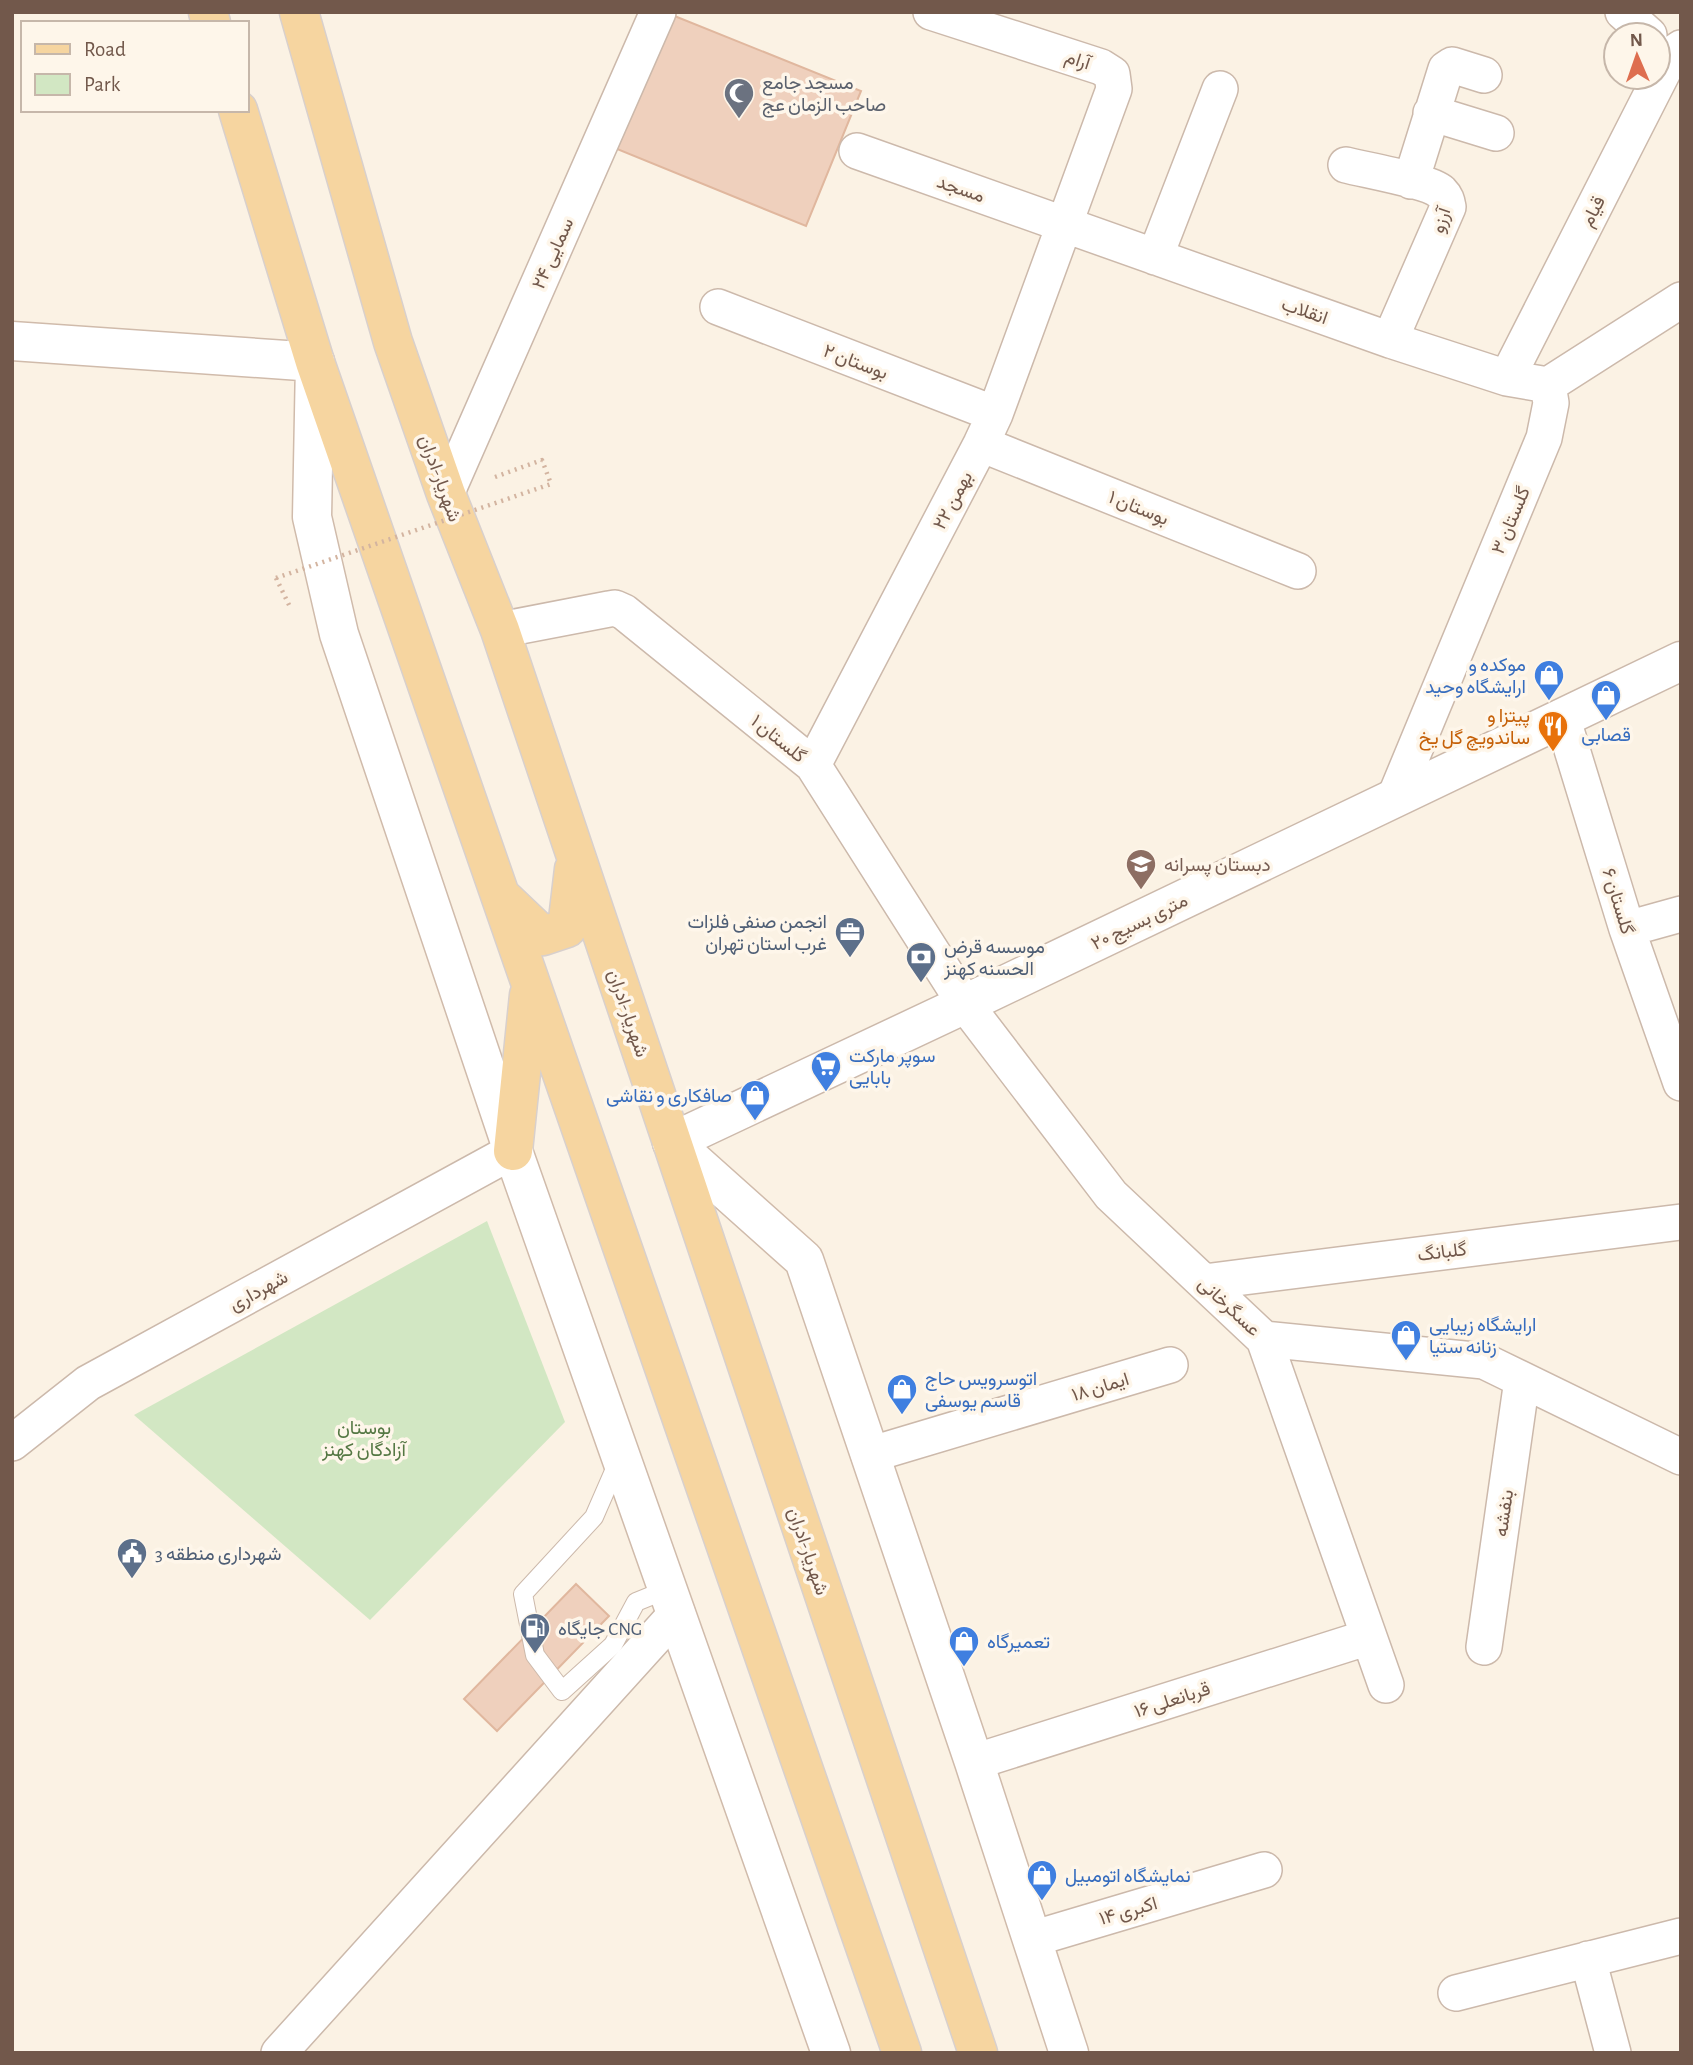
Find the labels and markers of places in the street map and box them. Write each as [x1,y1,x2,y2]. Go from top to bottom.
place label: مسجد جامع صاحب الزمان عج [762,74,886,118]
mosque icon: مسجد جامع صاحب الزمان عج [722,76,756,120]
place label: موکده و ارایشگاه وحید [1425,656,1526,698]
shop icon: موکده و ارایشگاه وحید [1532,658,1566,702]
shop icon: قصابی [1589,678,1623,722]
place label: پیتزا و ساندویچ گل یخ [1419,707,1530,751]
restaurant icon: پیتزا و ساندویچ گل یخ [1536,709,1570,753]
place label: قصابی [1581,726,1631,746]
school or university icon: دبستان پسرانه [1124,847,1158,891]
place label: دبستان پسرانه [1164,856,1271,878]
place label: انجمن صنفی فلزات غرب استان تهران [687,913,827,955]
office icon: انجمن صنفی فلزات غرب استان تهران [833,915,867,959]
place label: موسسه قرض الحسنه کهنز [943,938,1045,980]
bank icon: موسسه قرض الحسنه کهنز [904,940,938,984]
place label: سوپر مارکت بابایی [849,1047,935,1089]
supermarket icon: سوپر مارکت بابایی [809,1049,843,1093]
shop icon: صافکاری و نقاشی [738,1078,772,1122]
place label: صافکاری و نقاشی [606,1087,732,1107]
place label: ارایشگاه زیبایی زنانه ستیا [1429,1315,1536,1358]
shop icon: ارایشگاه زیبایی زنانه ستیا [1389,1318,1423,1362]
place label: اتوسرویس حاج قاسم یوسفی [925,1370,1037,1413]
shop icon: اتوسرویس حاج قاسم یوسفی [885,1372,919,1416]
public building icon: شهرداری منطقه 3 [115,1536,149,1580]
place label: شهرداری منطقه 3 [155,1545,281,1565]
fuel station icon: جایگاه CNG [518,1611,552,1655]
place label: جایگاه CNG [558,1619,642,1640]
shop icon: تعمیرگاه [947,1624,981,1668]
place label: تعمیرگاه [987,1632,1050,1653]
shop icon: نمایشگاه اتومبیل [1025,1858,1059,1902]
place label: نمایشگاه اتومبیل [1065,1866,1191,1887]

